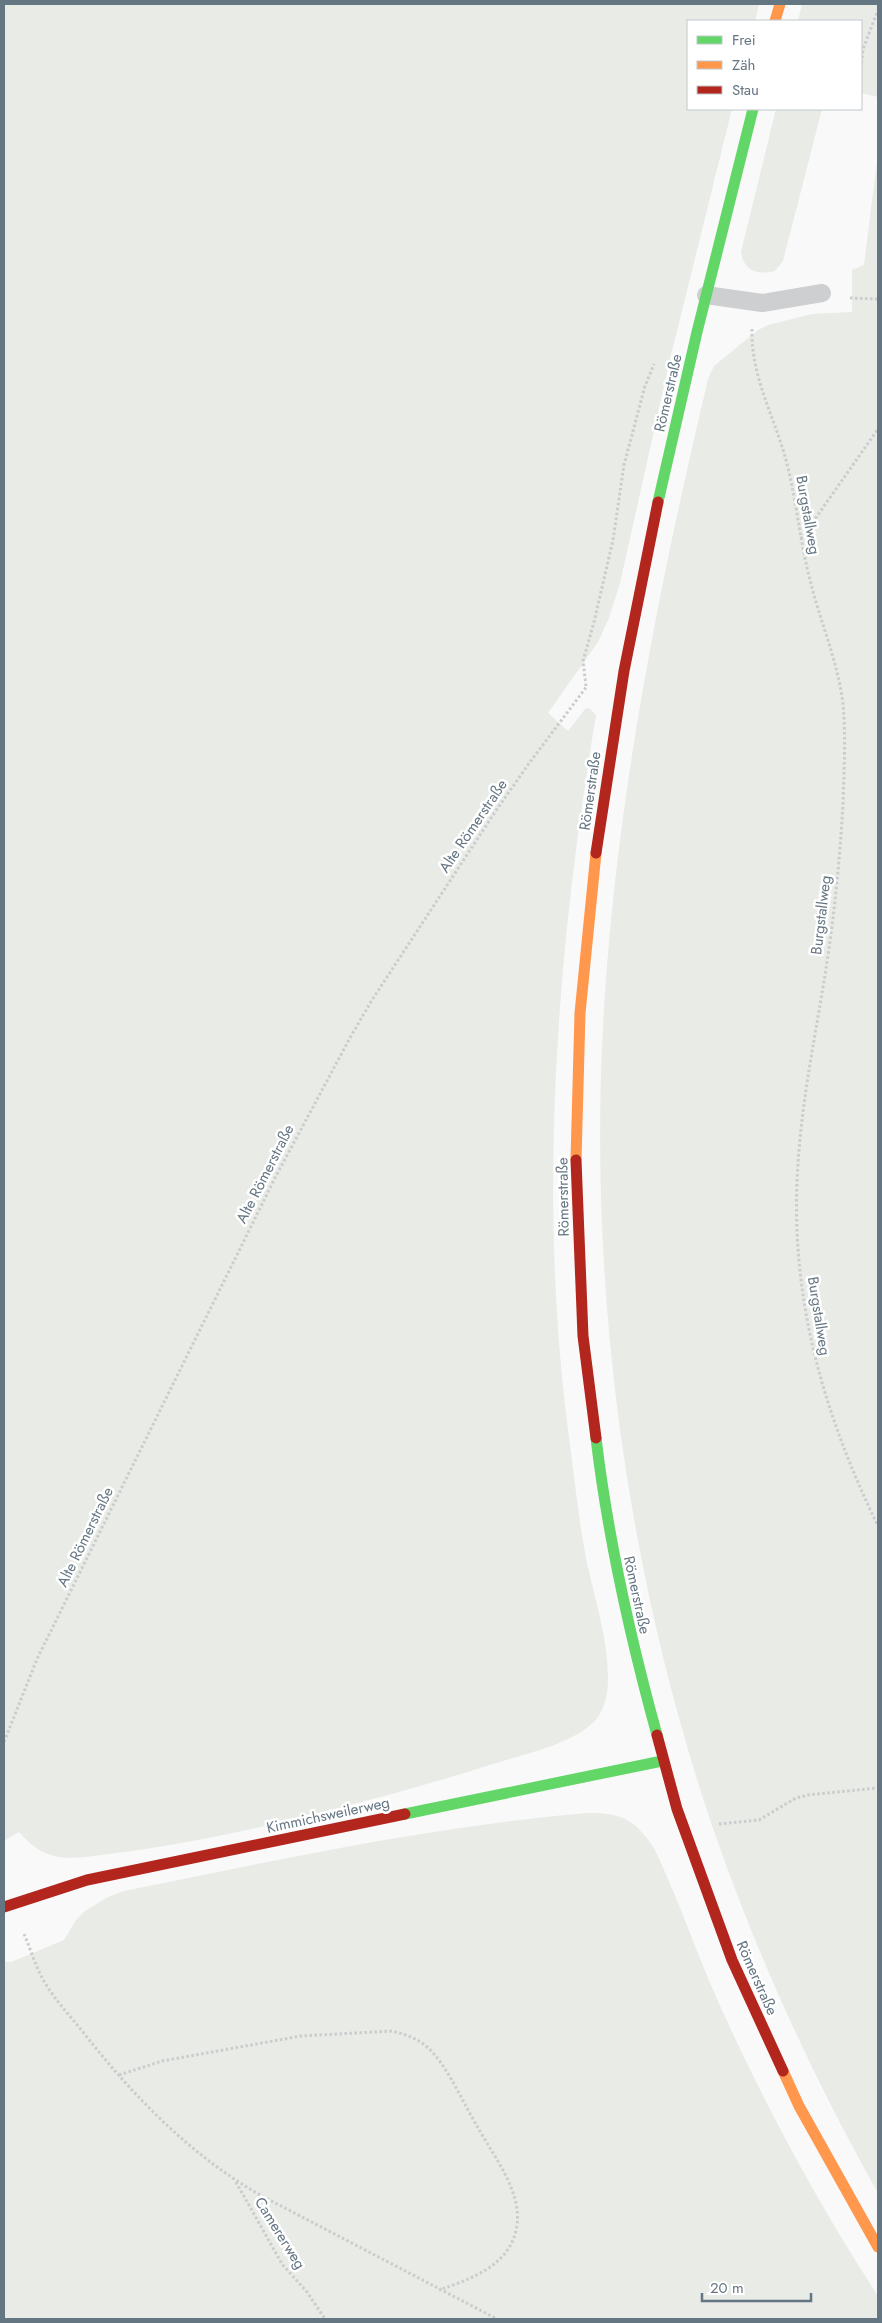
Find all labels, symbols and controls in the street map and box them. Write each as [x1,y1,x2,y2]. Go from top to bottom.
legend [687,20,862,110]
text: Frei [732,29,756,51]
text: Zäh [732,54,755,76]
text: Stau [732,79,759,101]
street label: Römerstraße [648,352,688,434]
street label: Burgstallweg [790,474,826,556]
street label: Römerstraße [574,750,606,832]
street label: Alte Römerstraße [434,775,513,877]
street label: Burgstallweg [805,874,837,956]
street label: Alte Römerstraße [231,1120,300,1227]
street label: Römerstraße [551,1157,575,1237]
street label: Burgstallweg [802,1275,836,1357]
street label: Alte Römerstraße [51,1483,119,1591]
street label: Römerstraße [618,1554,656,1636]
street label: Kimmichsweilerweg [264,1791,392,1839]
street label: Römerstraße [731,1937,783,2019]
street label: Camererweg [249,2193,311,2273]
scale bar [702,2270,811,2302]
text: 20 m [710,2277,744,2299]

